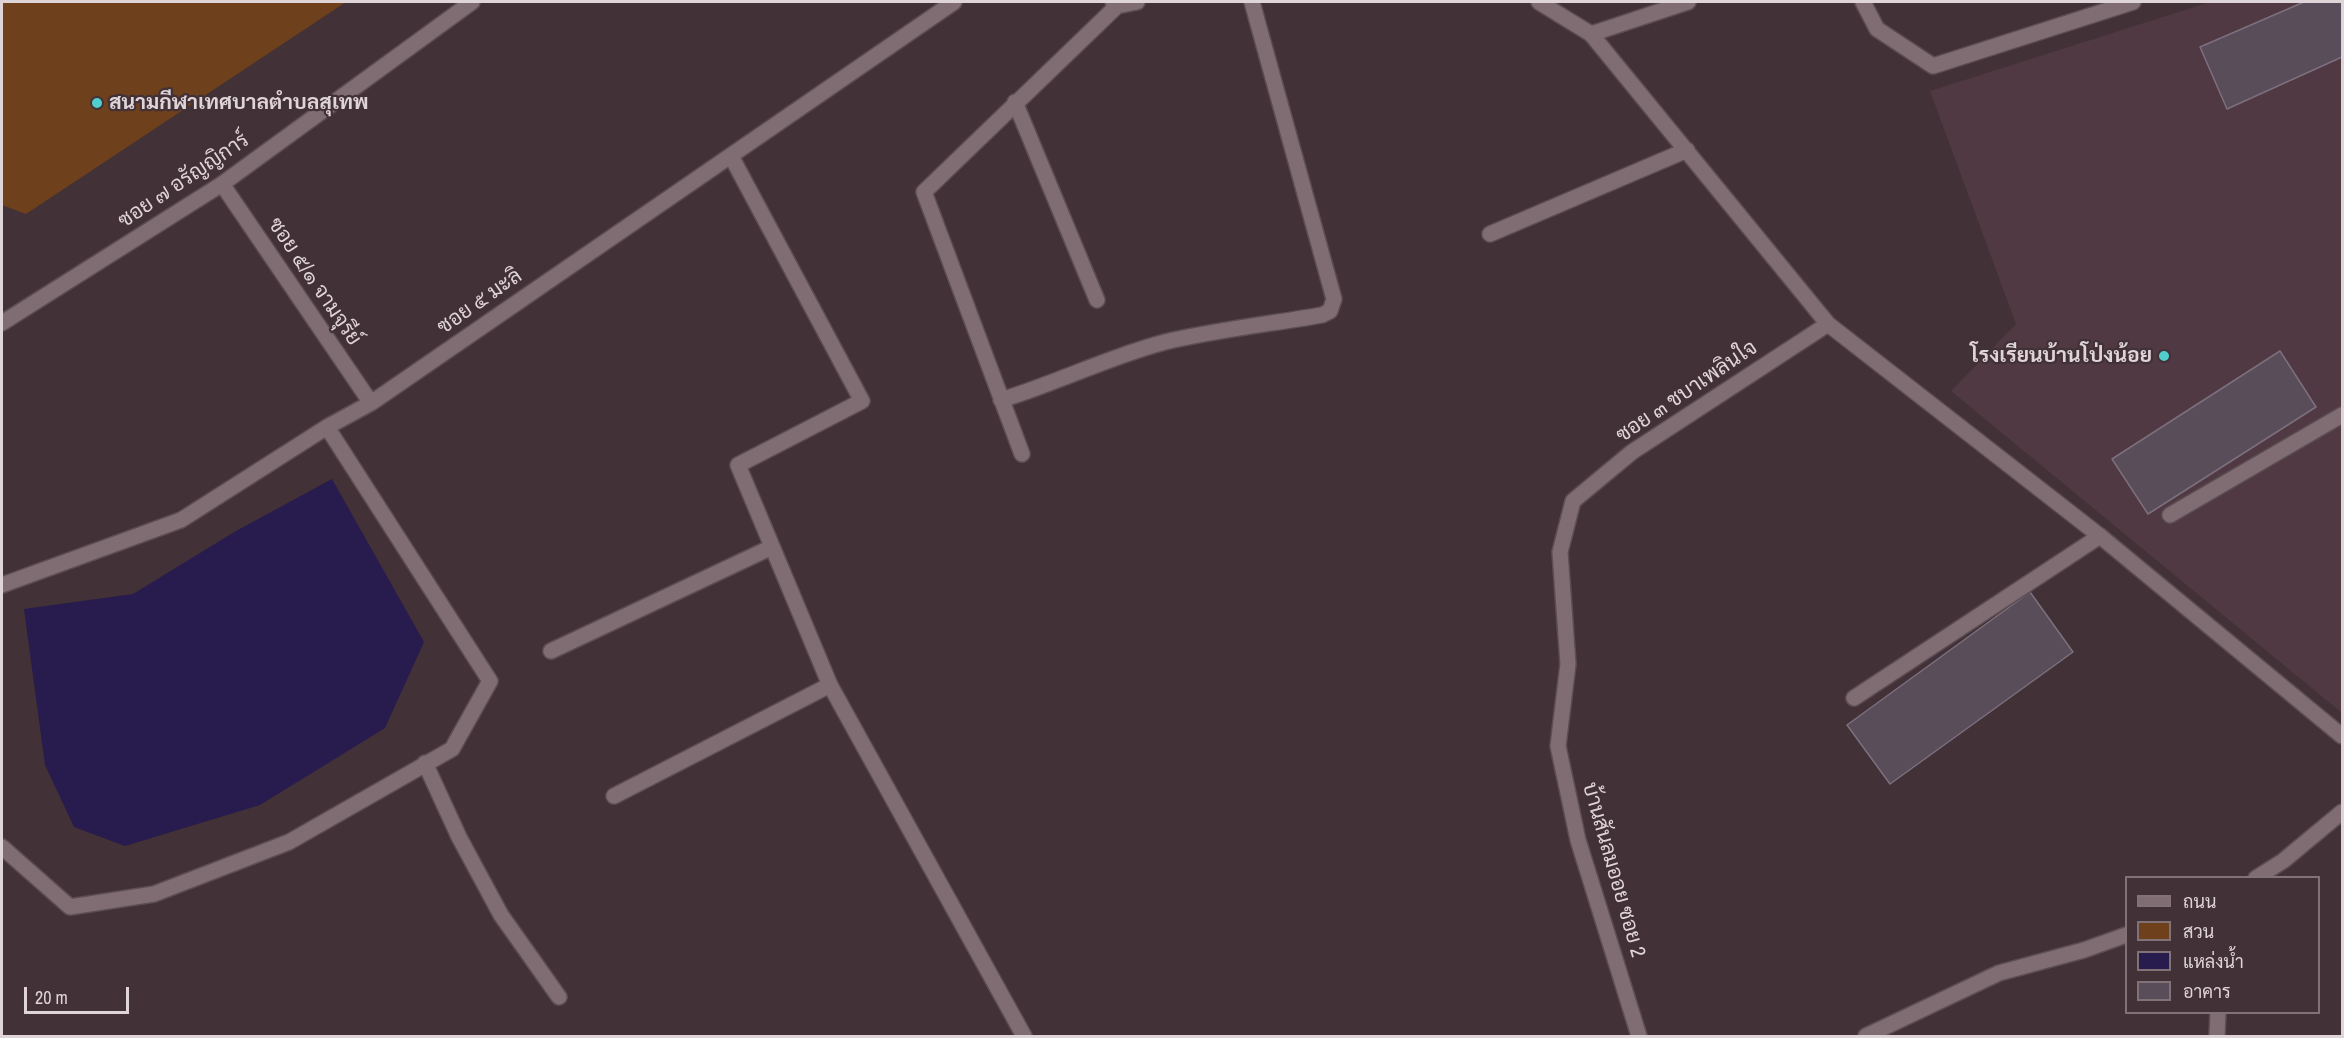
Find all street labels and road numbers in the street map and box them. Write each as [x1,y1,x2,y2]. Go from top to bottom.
street label: ซอย ๗ อรัญญิการ์ [114,128,254,234]
street label: ซอย ๕/๑ จามจุรีย์ [262,213,366,351]
street label: ซอย ๕ มะลิ [433,264,527,340]
street label: ซอย ๓ ชบาเพลินใจ [1612,336,1762,448]
street label: บ้านสันลมออย ซอย 2 [1576,780,1650,960]

